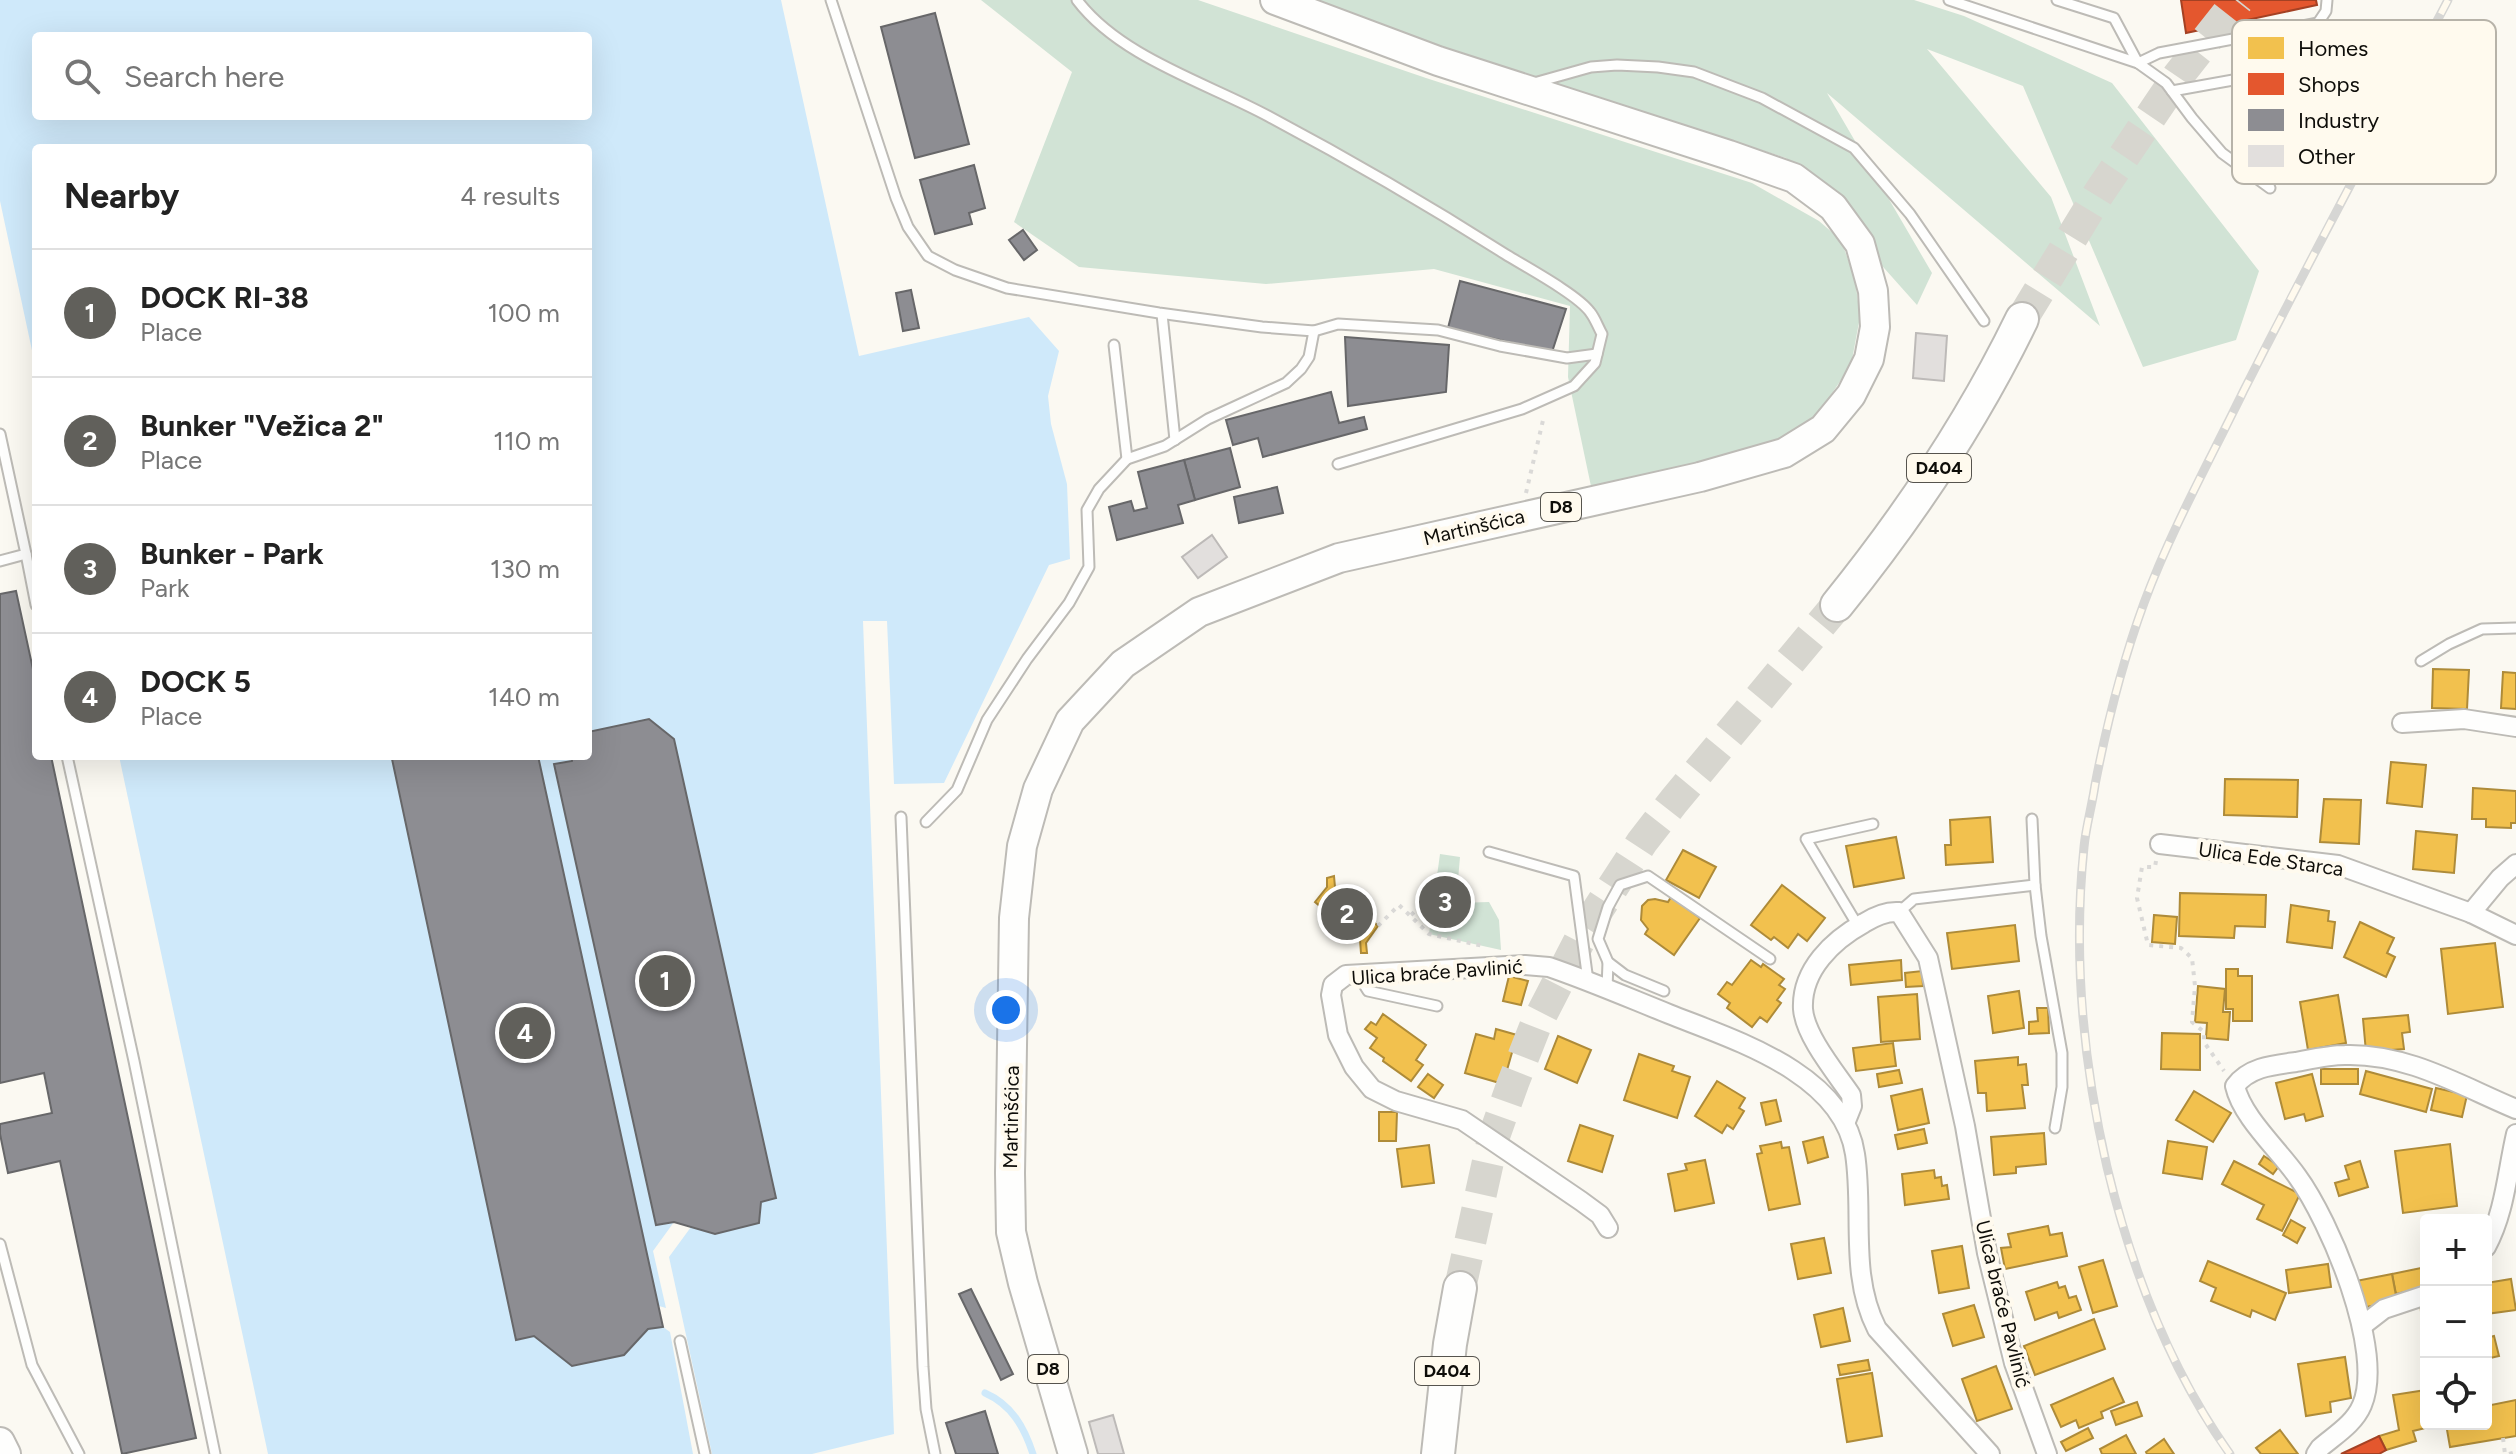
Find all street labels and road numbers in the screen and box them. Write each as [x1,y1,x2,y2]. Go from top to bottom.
road number: D404 [1907,454,1971,482]
road number: D8 [1541,493,1581,521]
street label: Martinšćica [1421,504,1527,550]
street label: Ulica Ede Starca [2197,837,2345,881]
street label: Ulica braće Pavlinić [1350,954,1524,990]
street label: Martinšćica [998,1065,1024,1169]
street label: Ulica braće Pavlinić [1971,1218,2035,1391]
road number: D8 [1028,1355,1068,1383]
road number: D404 [1415,1357,1479,1385]

